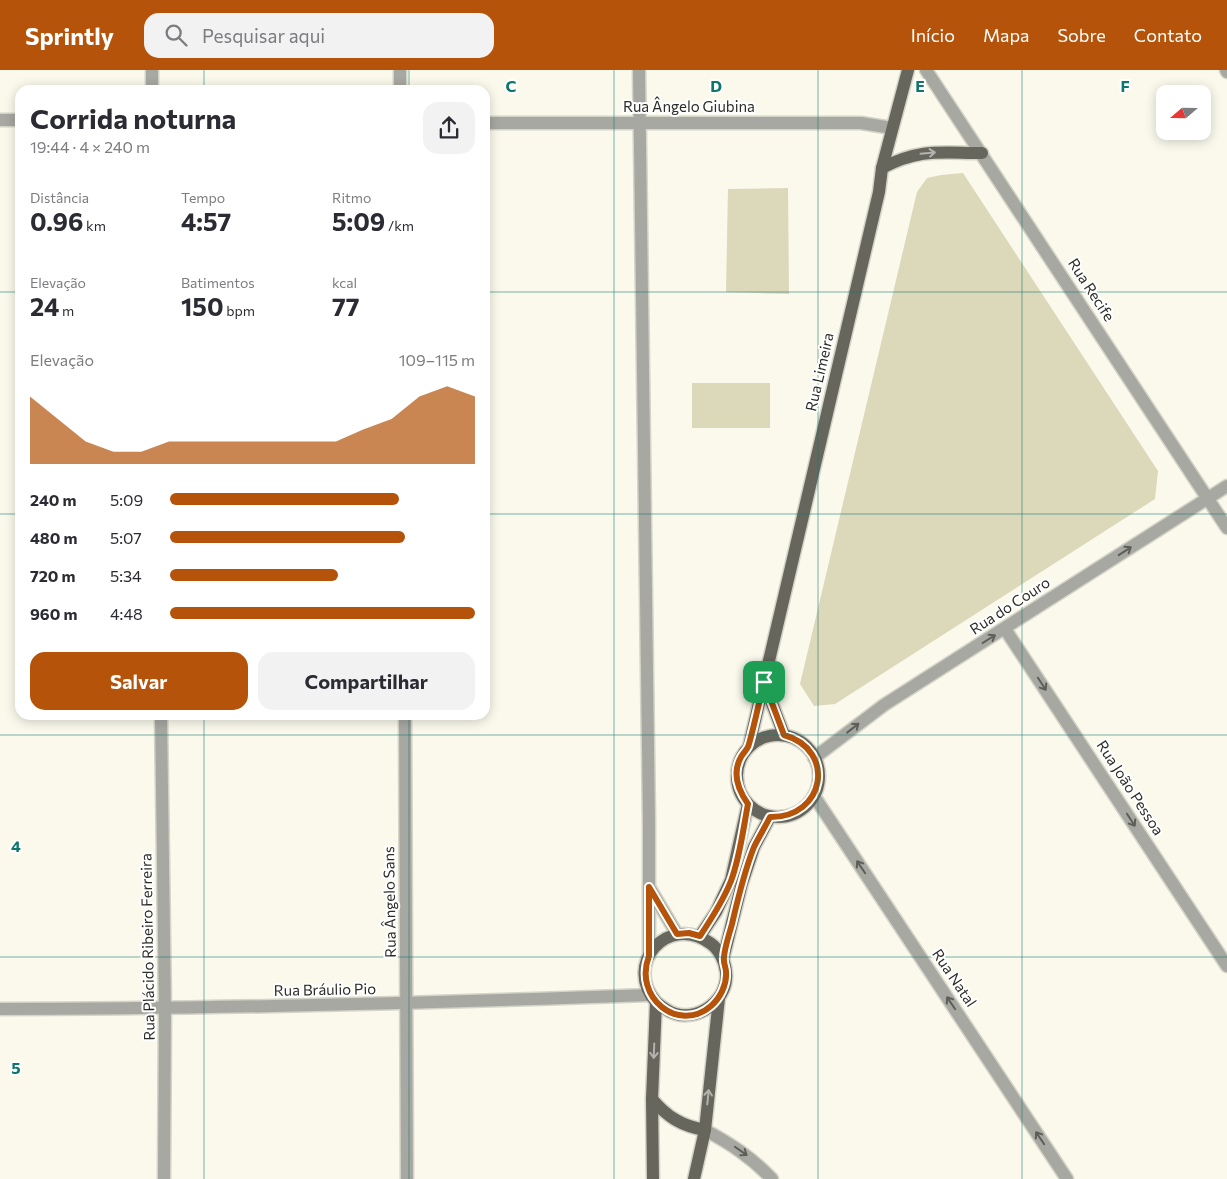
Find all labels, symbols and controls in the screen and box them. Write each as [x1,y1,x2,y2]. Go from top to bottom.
search box [144,13,494,58]
text: Sprintly [25,21,114,50]
icon: search [162,21,190,49]
text: Pesquisar aqui [202,24,325,47]
text: Início [911,24,955,46]
text: Mapa [983,24,1029,46]
text: Sobre [1057,24,1106,46]
text: Contato [1134,24,1202,46]
text: C [506,76,517,95]
text: D [710,76,722,95]
text: E [915,76,925,95]
text: F [1120,76,1130,95]
north arrow [1156,85,1211,140]
map controls [1156,85,1211,140]
street label: Rua Ângelo Giubina [623,96,755,115]
text: Corrida noturna [30,101,236,135]
button: share [423,102,475,154]
text: 19:44 · 4 × 240 m [30,137,150,156]
one-way arrow [920,148,936,157]
text: Distância [30,189,89,206]
text: Tempo [181,189,225,206]
text: Ritmo [332,189,371,206]
text: 0.96 [30,206,83,236]
text: 4:57 [181,206,231,236]
text: 5:09 [332,206,385,236]
text: km [83,217,106,234]
text: /km [385,217,414,234]
street label: Rua Recife [1065,255,1119,324]
text: Elevação [30,274,86,291]
text: Batimentos [181,274,255,291]
text: kcal [332,274,357,291]
text: 24 [30,291,59,321]
text: 150 [181,291,224,321]
text: 77 [332,291,359,321]
text: m [59,302,74,319]
text: bpm [224,302,255,319]
street label: Rua Limeira [801,331,837,413]
text: Elevação [30,350,94,369]
text: 109–115 m [399,350,475,369]
text: 240 m [30,490,76,509]
text: 5:09 [110,490,143,509]
text: 480 m [30,528,77,547]
text: 5:07 [110,528,142,547]
one-way arrow [1118,546,1132,556]
text: 720 m [30,566,75,585]
text: 5:34 [110,566,142,585]
street label: Rua do Couro [966,573,1053,638]
text: 960 m [30,604,77,623]
text: 4:48 [110,604,143,623]
one-way arrow [981,634,995,644]
button: Salvar [30,652,248,710]
button: Compartilhar [258,652,475,710]
pin [743,661,785,703]
icon: arrive [750,668,778,696]
one-way arrow [1037,677,1047,691]
one-way arrow [846,723,860,733]
street label: Rua João Pessoa [1093,737,1168,838]
one-way arrow [1126,813,1136,827]
text: 4 [11,836,21,855]
street label: Rua Ângelo Sans [378,846,399,958]
street label: Rua Plácido Ribeiro Ferreira [136,853,158,1041]
one-way arrow [856,861,866,875]
street label: Rua Natal [929,945,981,1010]
street label: Rua Bráulio Pio [274,979,376,999]
one-way arrow [946,996,956,1010]
one-way arrow [649,1042,659,1059]
text: 5 [11,1058,21,1077]
one-way arrow [703,1089,713,1105]
one-way arrow [1035,1132,1045,1146]
one-way arrow [734,1146,748,1156]

